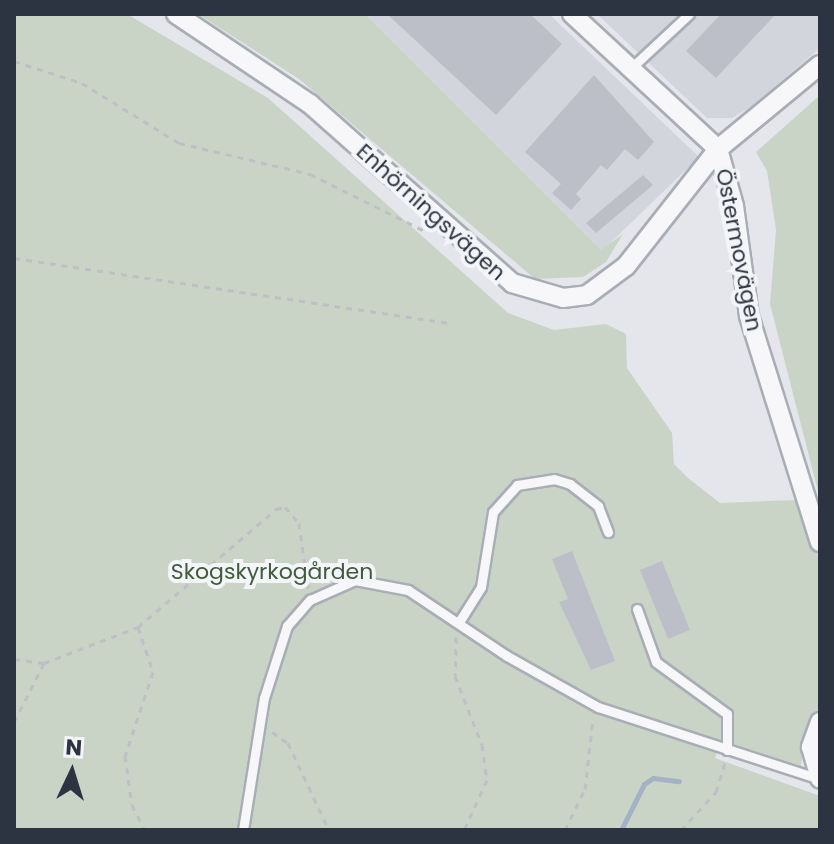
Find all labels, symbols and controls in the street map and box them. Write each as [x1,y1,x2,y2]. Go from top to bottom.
street label: Enhörningsvägen [351,138,511,286]
street label: Östermovägen [710,166,768,334]
park label: Skogskyrkogården [171,559,373,585]
north arrow [32,732,112,812]
text: N [64,732,83,764]

